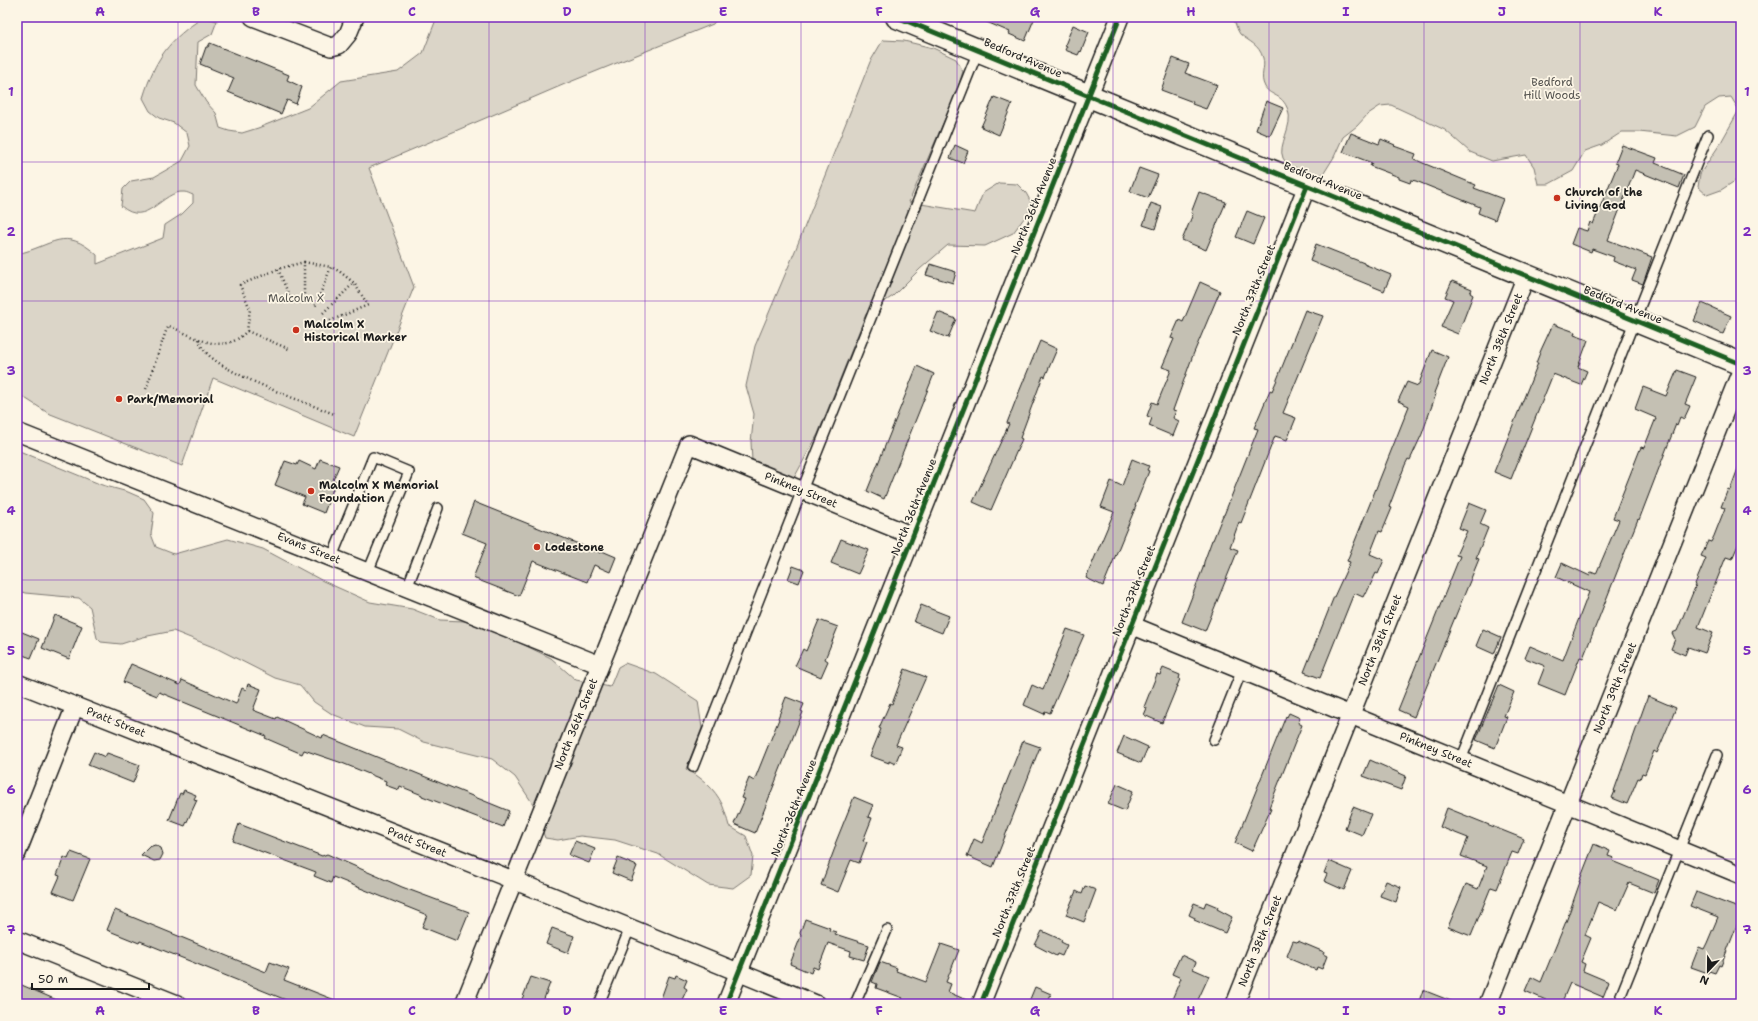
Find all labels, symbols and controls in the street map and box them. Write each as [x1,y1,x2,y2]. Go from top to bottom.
text: A [95,3,105,20]
text: B [252,3,260,20]
text: C [408,3,416,20]
text: D [562,3,572,20]
text: E [719,3,728,20]
text: F [875,3,883,20]
text: G [1030,3,1041,20]
text: H [1186,3,1196,20]
text: I [1342,3,1350,20]
text: J [1498,3,1506,20]
text: K [1654,3,1663,20]
street label: Bedford Avenue [981,35,1065,81]
park label: Bedford Hill Woods [1523,75,1581,103]
text: 1 [8,83,14,100]
text: 1 [1744,83,1750,100]
street label: North 36th Avenue [1008,155,1060,257]
street label: Bedford Avenue [1281,158,1365,204]
place label: Church of the Living God [1565,185,1643,213]
marker: Church of the Living God [1552,193,1562,203]
text: 2 [6,223,16,240]
text: 2 [1742,223,1752,240]
street label: North 37th Street [1229,242,1279,338]
street label: Bedford Avenue [1581,282,1665,328]
park label: Malcolm X [268,291,324,306]
street label: North 38th Street [1476,291,1526,387]
place label: Malcolm X Historical Marker [304,317,407,345]
marker: Malcolm X Historical Marker [291,325,301,335]
text: 3 [6,362,16,379]
text: 3 [1742,362,1752,379]
place label: Park/Memorial [127,392,214,407]
marker: Park/Memorial [114,394,124,404]
street label: North 36th Avenue [888,456,940,558]
street label: Pinkney Street [762,469,840,511]
place label: Malcolm X Memorial Foundation [319,478,439,506]
marker: Malcolm X Memorial Foundation [306,486,316,496]
text: 4 [6,502,16,519]
text: 4 [1742,502,1752,519]
street label: Evans Street [275,528,343,568]
place label: Lodestone [545,540,605,555]
marker: Lodestone [532,542,542,552]
street label: North 37th Street [1109,543,1159,639]
street label: North 38th Street [1355,592,1405,688]
street label: North 39th Street [1590,640,1640,736]
text: 5 [7,642,15,659]
text: 5 [1743,642,1751,659]
street label: North 36th Street [551,676,601,772]
street label: Pratt Street [84,703,148,741]
street label: Pinkney Street [1397,729,1475,771]
street label: North 36th Avenue [768,757,820,859]
text: 6 [6,781,16,798]
text: 6 [1742,781,1752,798]
street label: Pratt Street [385,823,449,861]
street label: North 37th Street [989,844,1039,940]
street label: North 38th Street [1235,893,1285,989]
text: 7 [6,921,16,938]
text: 7 [1742,921,1752,938]
north arrow [1688,951,1728,991]
scale bar [32,965,149,991]
text: 50 m [38,971,68,987]
text: N [1697,971,1711,988]
text: A [95,1002,105,1019]
text: B [252,1002,260,1019]
text: C [408,1002,416,1019]
text: D [562,1002,572,1019]
text: E [719,1002,728,1019]
text: F [875,1002,883,1019]
text: G [1030,1002,1041,1019]
text: H [1186,1002,1196,1019]
text: I [1342,1002,1350,1019]
text: J [1498,1002,1506,1019]
text: K [1654,1002,1663,1019]

